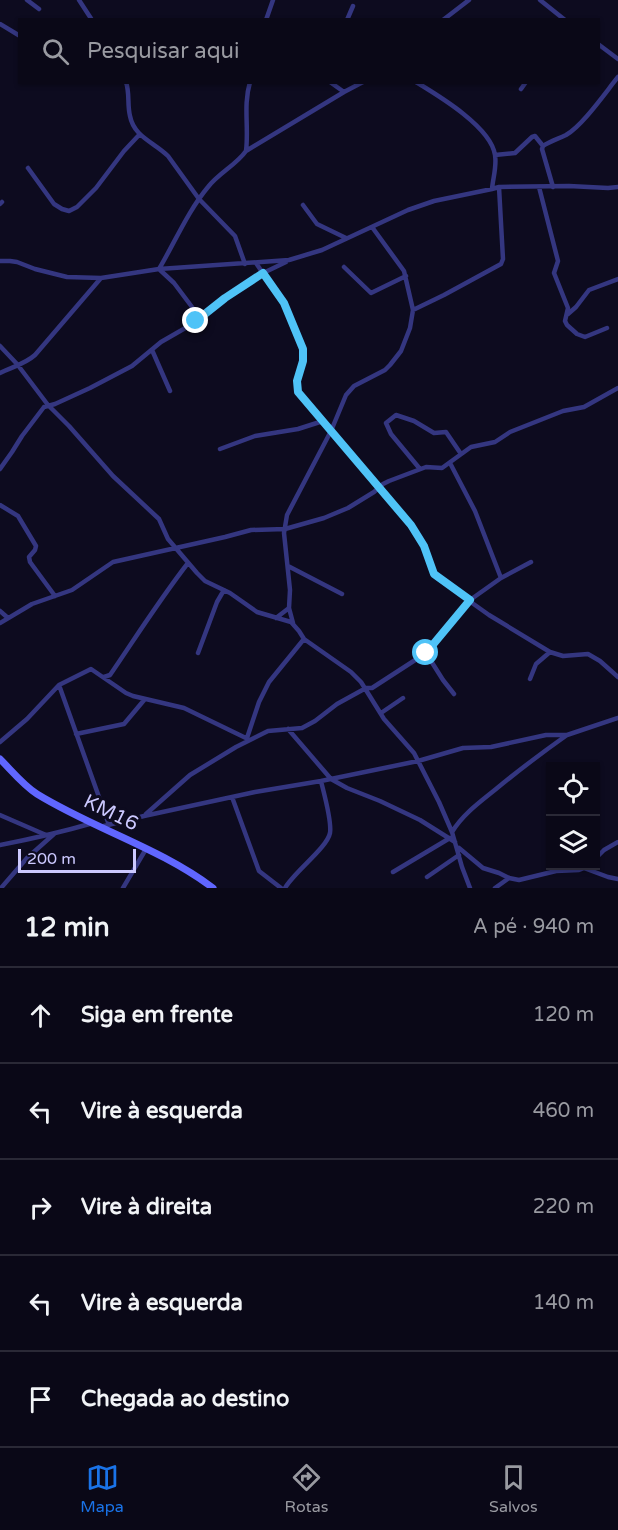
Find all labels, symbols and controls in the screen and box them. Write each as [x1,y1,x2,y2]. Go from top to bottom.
search box [18,18,600,84]
icon: search [39,35,72,68]
text: Pesquisar aqui [87,38,239,64]
route end [182,307,208,333]
route start [412,639,438,665]
map controls [546,762,600,870]
button: locate [546,762,600,816]
street label: KM16 [80,790,142,836]
button: layers [546,816,600,870]
scale bar [18,846,136,874]
text: 200 m [27,849,76,869]
text: 12 min [24,912,110,943]
text: A pé · 940 m [473,915,594,939]
icon: ahead [24,999,57,1032]
text: Siga em frente [81,1002,233,1028]
text: 120 m [533,1003,594,1027]
icon: left [24,1095,57,1128]
text: Vire à esquerda [81,1098,243,1124]
text: 460 m [533,1099,594,1123]
icon: right [24,1191,57,1224]
text: Vire à direita [81,1194,212,1220]
text: 220 m [533,1195,594,1219]
icon: left [24,1287,57,1320]
text: Vire à esquerda [81,1290,243,1316]
text: 140 m [533,1291,594,1315]
icon: arrive [24,1383,57,1416]
text: Chegada ao destino [81,1386,289,1412]
tab: Mapa [80,1461,124,1517]
tab: Rotas [285,1461,328,1517]
tab: Salvos [489,1461,538,1517]

